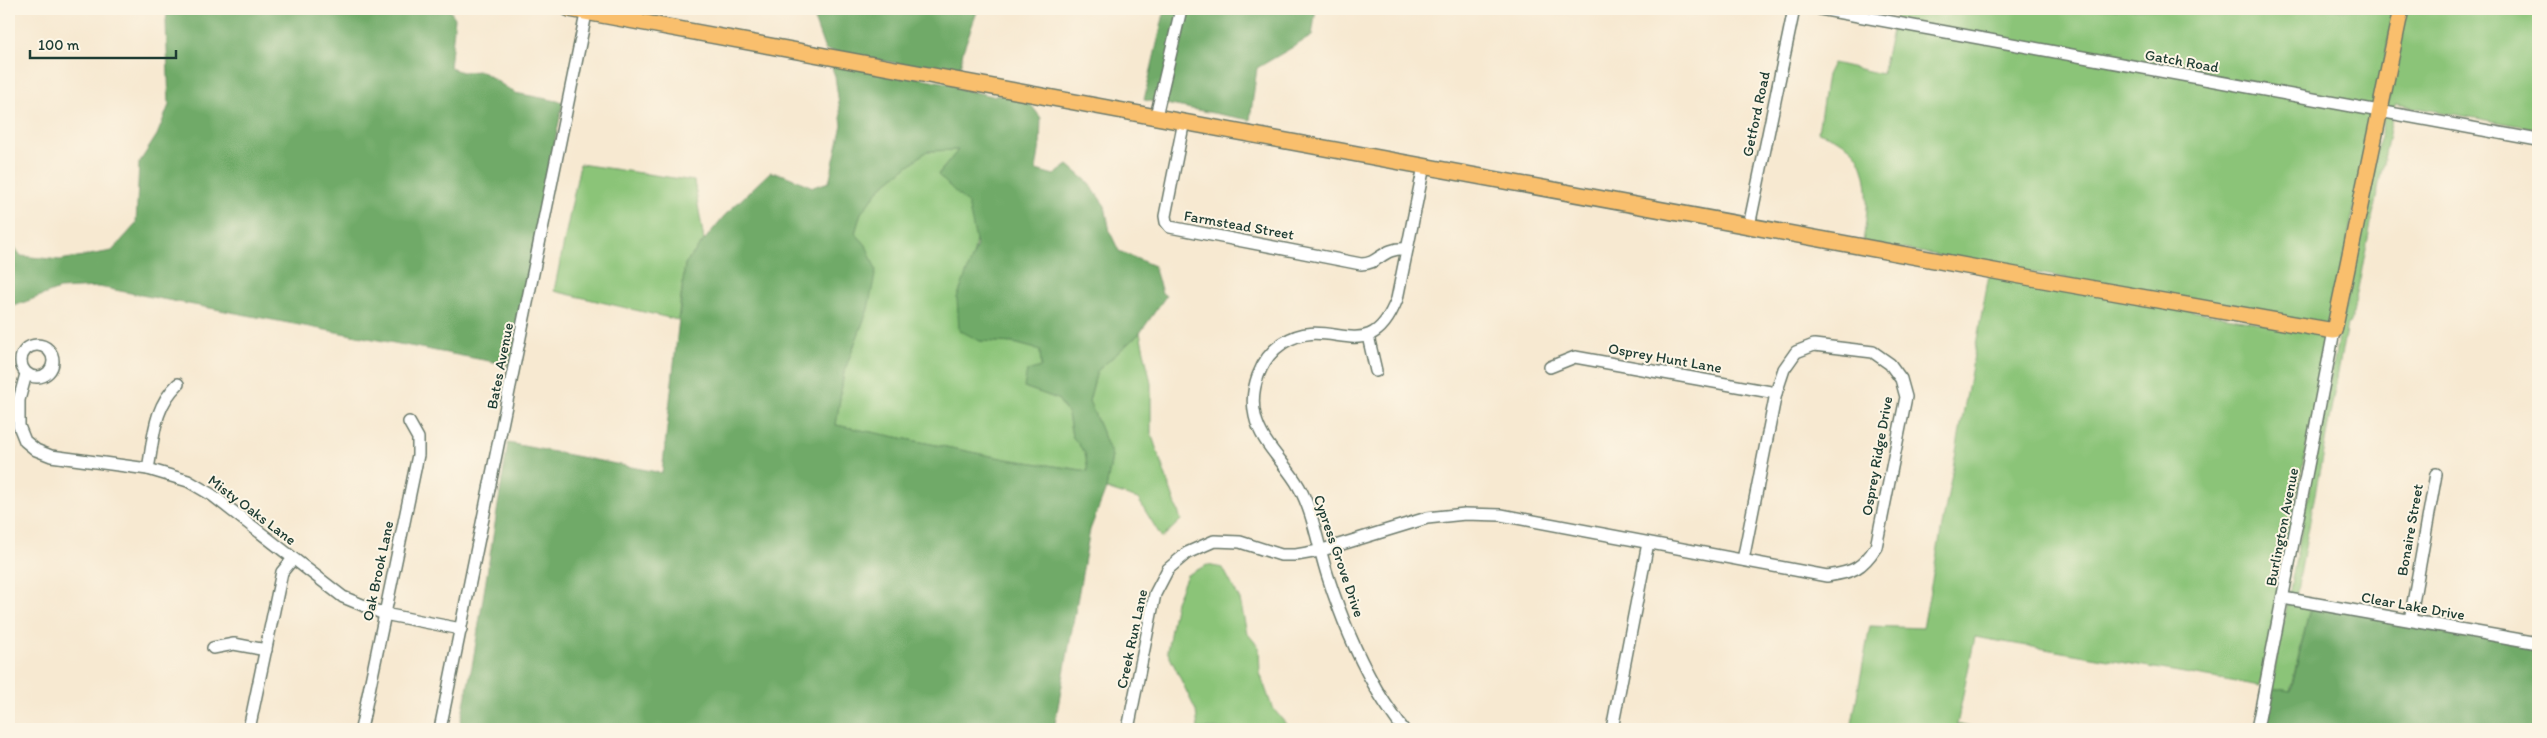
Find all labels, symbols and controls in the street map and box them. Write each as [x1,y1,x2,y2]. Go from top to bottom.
scale bar [30,28,176,60]
text: 100 m [38,36,80,54]
street label: Gatch Road [2144,46,2221,76]
street label: Getford Road [1738,70,1774,158]
street label: Farmstead Street [1182,206,1296,244]
street label: Bates Avenue [483,321,517,411]
street label: Osprey Hunt Lane [1607,339,1723,377]
street label: Osprey Ridge Drive [1858,395,1896,517]
street label: Burlington Avenue [2262,466,2302,588]
street label: Misty Oaks Lane [204,471,300,549]
street label: Bonaire Street [2393,482,2427,577]
street label: Cypress Grove Drive [1310,492,1368,620]
street label: Oak Brook Lane [359,519,397,623]
street label: Creek Run Lane [1113,588,1151,690]
street label: Clear Lake Drive [2360,588,2466,624]

